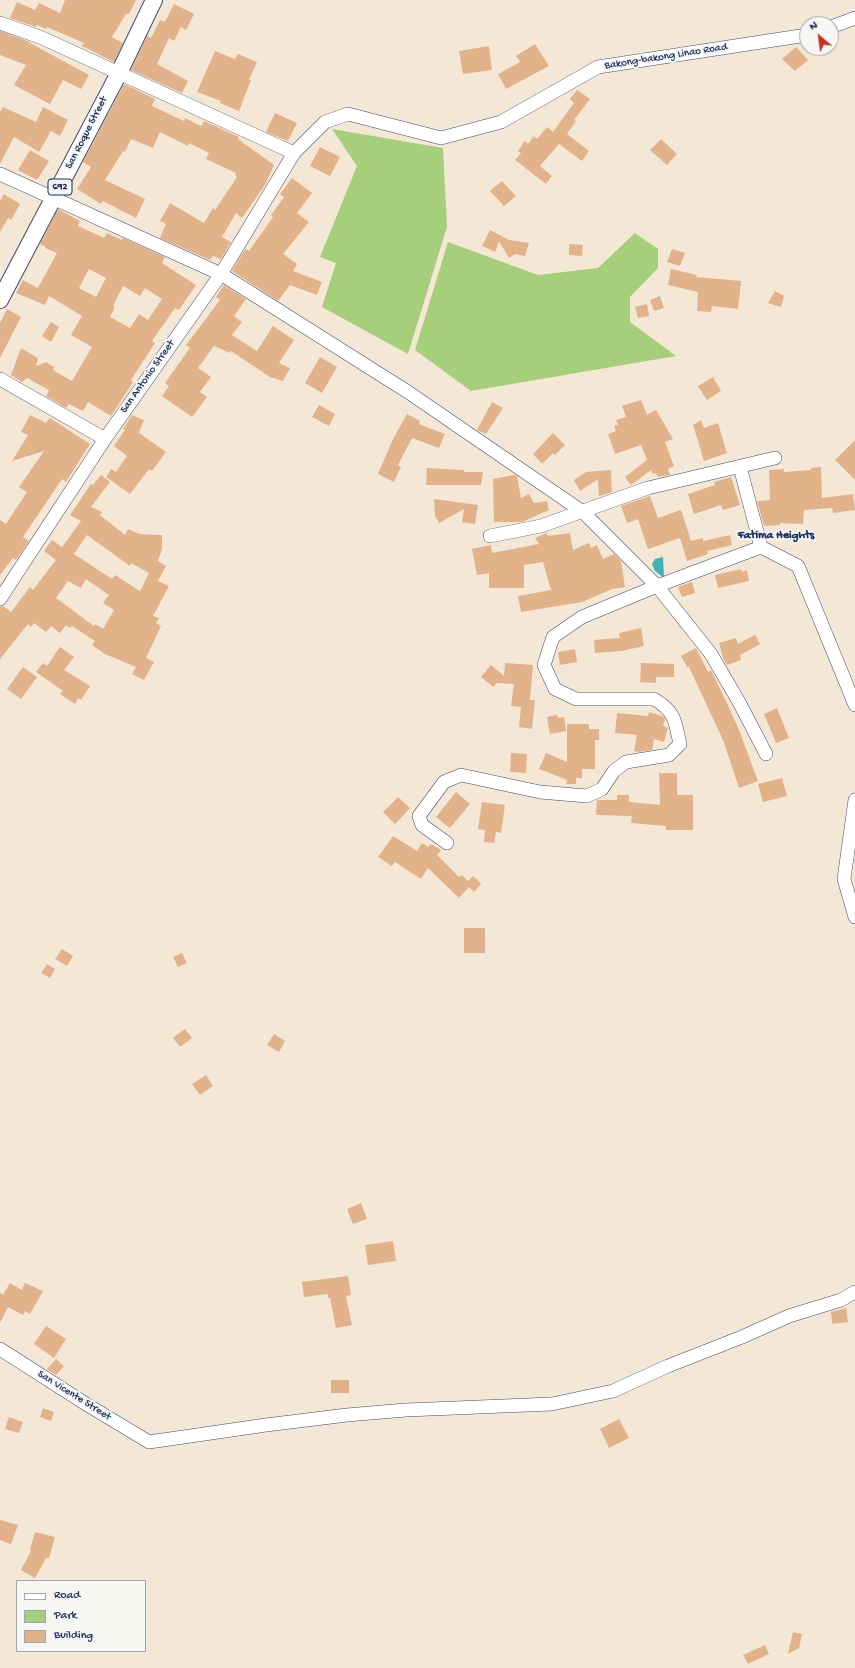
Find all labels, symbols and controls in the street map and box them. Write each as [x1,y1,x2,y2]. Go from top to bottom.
north arrow [799,16,839,56]
text: N [808,19,820,33]
street label: Bakong-bakong Linao Road [604,41,728,73]
street label: San Roque Street [63,94,111,172]
road number: 692 [48,179,72,195]
street label: San Antonio Street [118,338,178,416]
district label: Fatima Heights [738,529,814,543]
street label: San Vicente Street [35,1368,113,1424]
legend [16,1580,146,1652]
text: Road [54,1589,80,1603]
text: Park [54,1609,77,1623]
text: Building [54,1629,93,1643]

